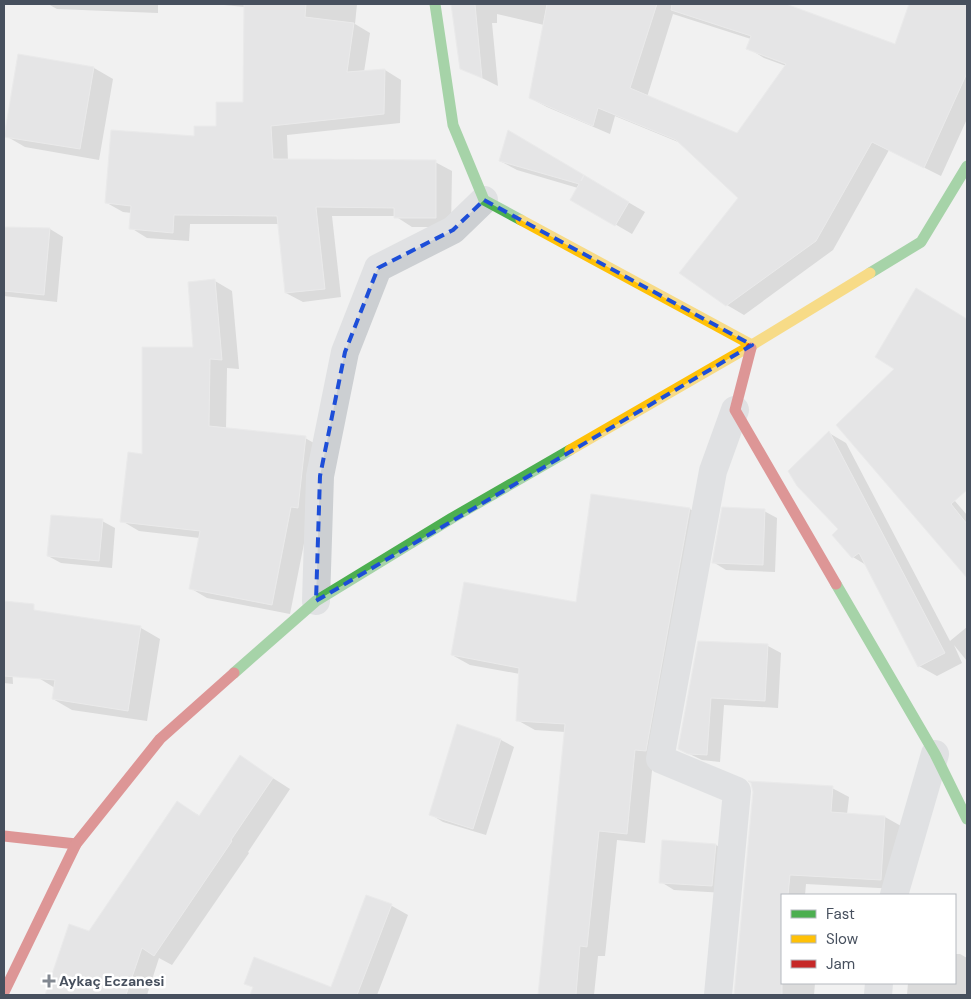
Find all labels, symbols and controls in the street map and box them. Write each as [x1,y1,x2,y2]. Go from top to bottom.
legend [781,894,956,984]
text: Fast [826,904,855,924]
text: Slow [826,929,859,949]
text: Jam [826,954,855,974]
place label: Aykaç Eczanesi [59,972,165,990]
marker: Aykaç Eczanesi [43,975,55,987]

